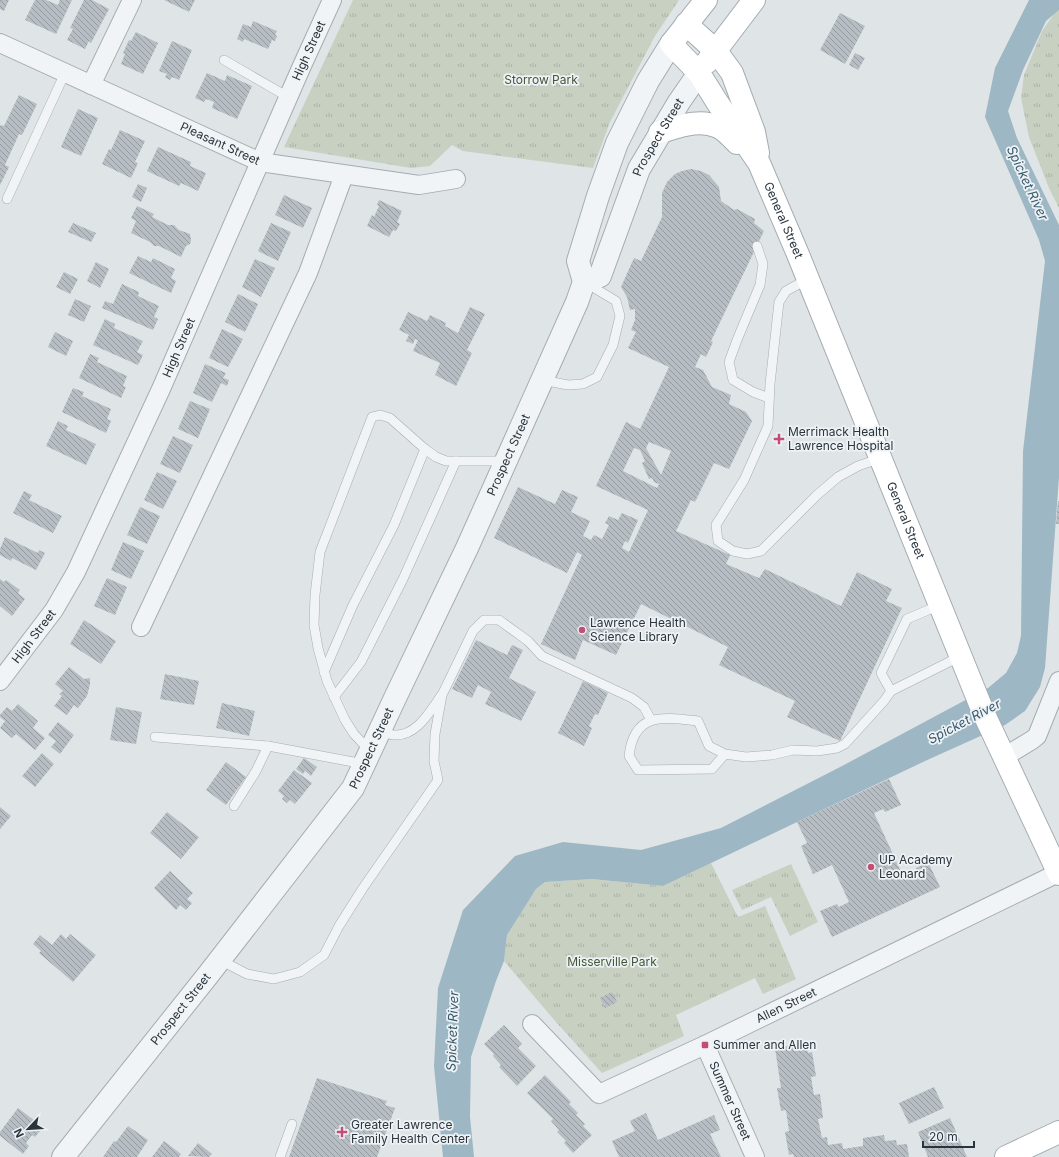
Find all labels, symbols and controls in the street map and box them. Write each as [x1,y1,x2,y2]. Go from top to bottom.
street label: High Street [289,18,328,83]
park label: Storrow Park [504,72,578,87]
street label: Prospect Street [629,95,686,178]
street label: Pleasant Street [178,119,262,168]
water label: Spicket River [1004,143,1053,224]
street label: General Street [761,180,807,260]
street label: High Street [159,315,198,380]
street label: Prospect Street [483,411,533,498]
place label: Merrimack Health Lawrence Hospital [788,424,893,453]
marker: Merrimack Health Lawrence Hospital [773,433,785,445]
street label: General Street [884,480,928,561]
street label: High Street [8,606,59,666]
place label: Lawrence Health Science Library [590,615,686,644]
marker: Lawrence Health Science Library [577,625,587,635]
water label: Spicket River [925,695,1004,747]
street label: Prospect Street [346,705,396,791]
place label: UP Academy Leonard [879,852,953,881]
marker: UP Academy Leonard [866,862,876,872]
park label: Misserville Park [567,954,657,969]
street label: Prospect Street [147,970,214,1048]
street label: Allen Street [753,984,819,1026]
water label: Spicket River [443,990,461,1071]
place label: Summer and Allen [713,1037,816,1052]
marker: Summer and Allen [700,1040,710,1050]
street label: Summer Street [706,1059,754,1142]
north arrow [8,1109,48,1149]
place label: Greater Lawrence Family Health Center [351,1117,470,1146]
scale bar [923,1123,974,1149]
text: N [11,1126,27,1140]
marker: Greater Lawrence Family Health Center [336,1126,348,1138]
text: 20 m [929,1129,958,1144]

